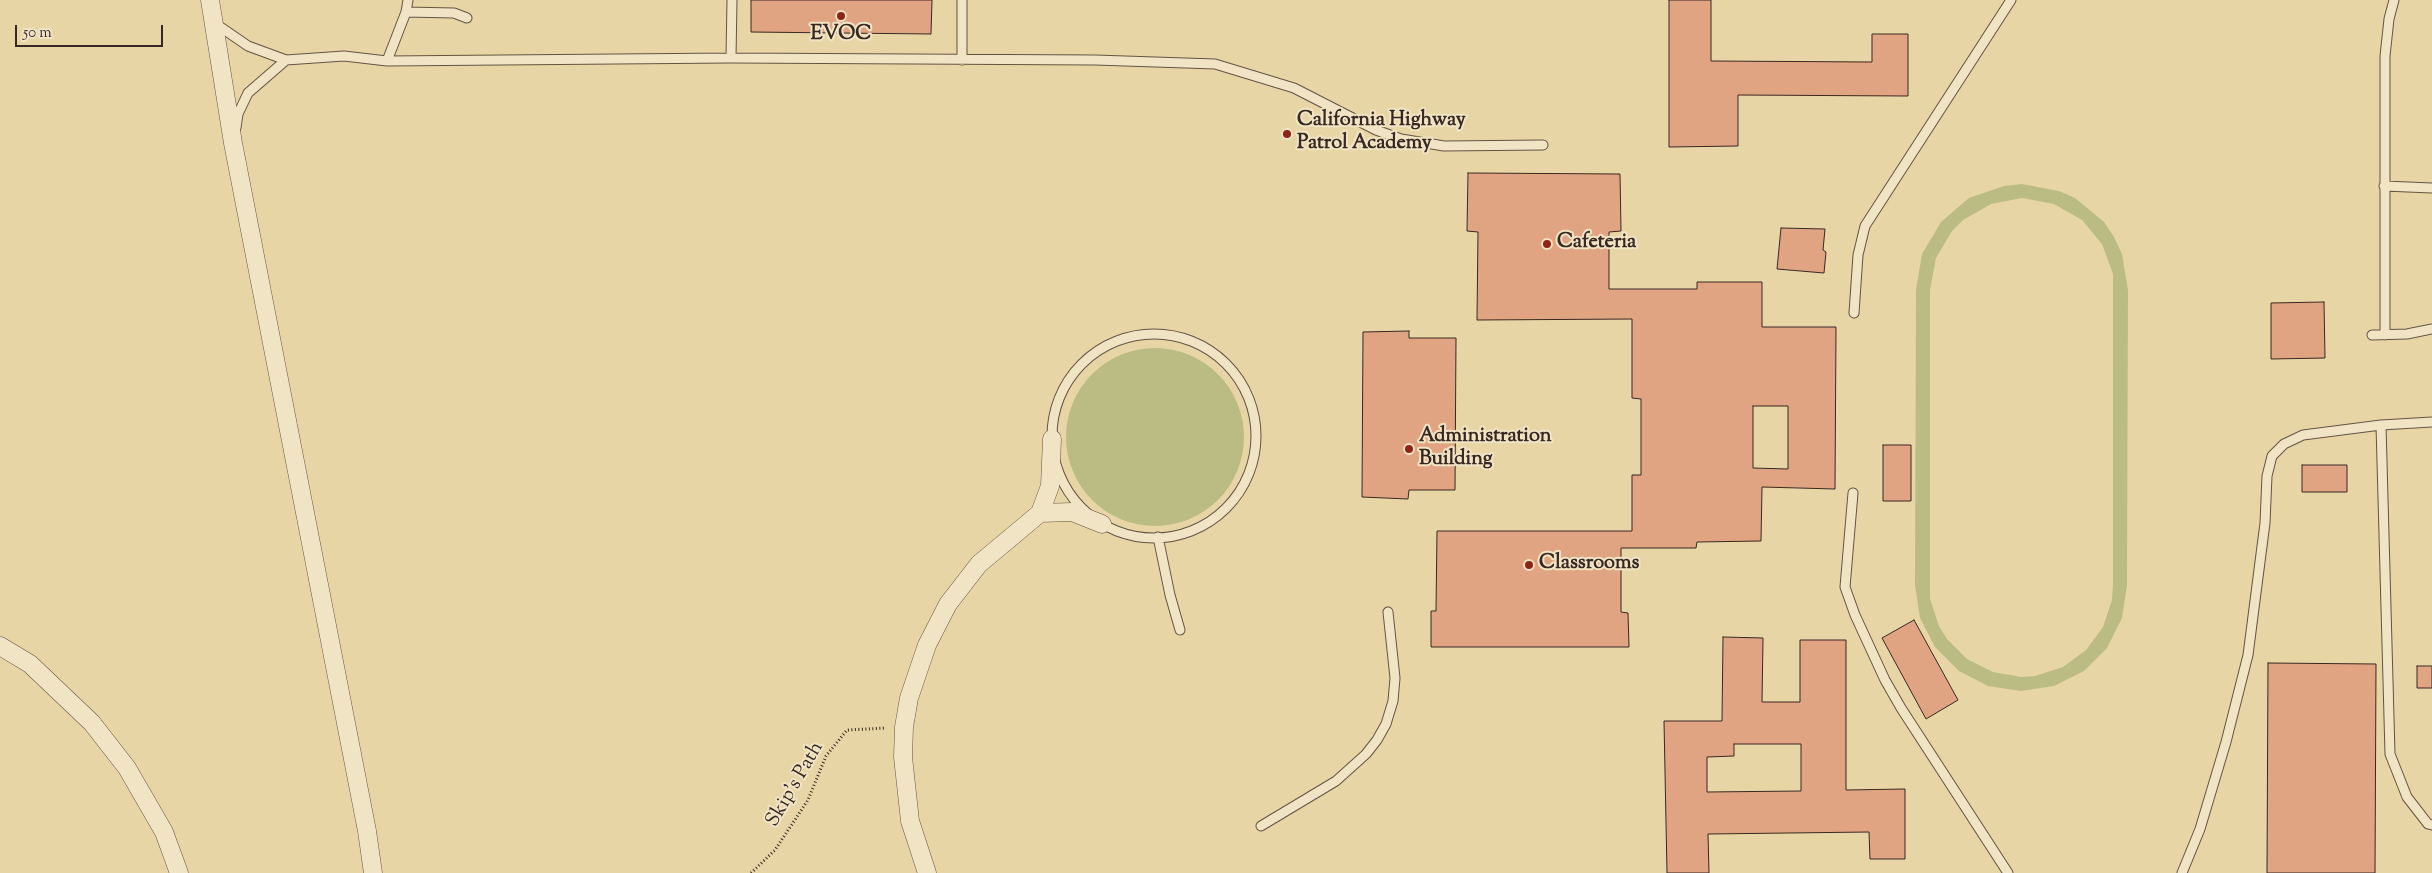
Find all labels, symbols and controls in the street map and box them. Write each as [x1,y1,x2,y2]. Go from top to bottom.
marker: EVOC [835,10,847,22]
scale bar [18,15,165,47]
text: 50 m [23,23,52,44]
place label: EVOC [811,24,871,48]
place label: California Highway Patrol Academy [1297,110,1466,157]
marker: California Highway Patrol Academy [1281,128,1293,140]
place label: Cafeteria [1557,232,1636,256]
marker: Cafeteria [1541,238,1553,250]
place label: Administration Building [1419,426,1552,473]
marker: Administration Building [1403,443,1415,455]
place label: Classrooms [1539,553,1639,577]
marker: Classrooms [1523,559,1535,571]
street label: Skip's Path [762,738,830,832]

